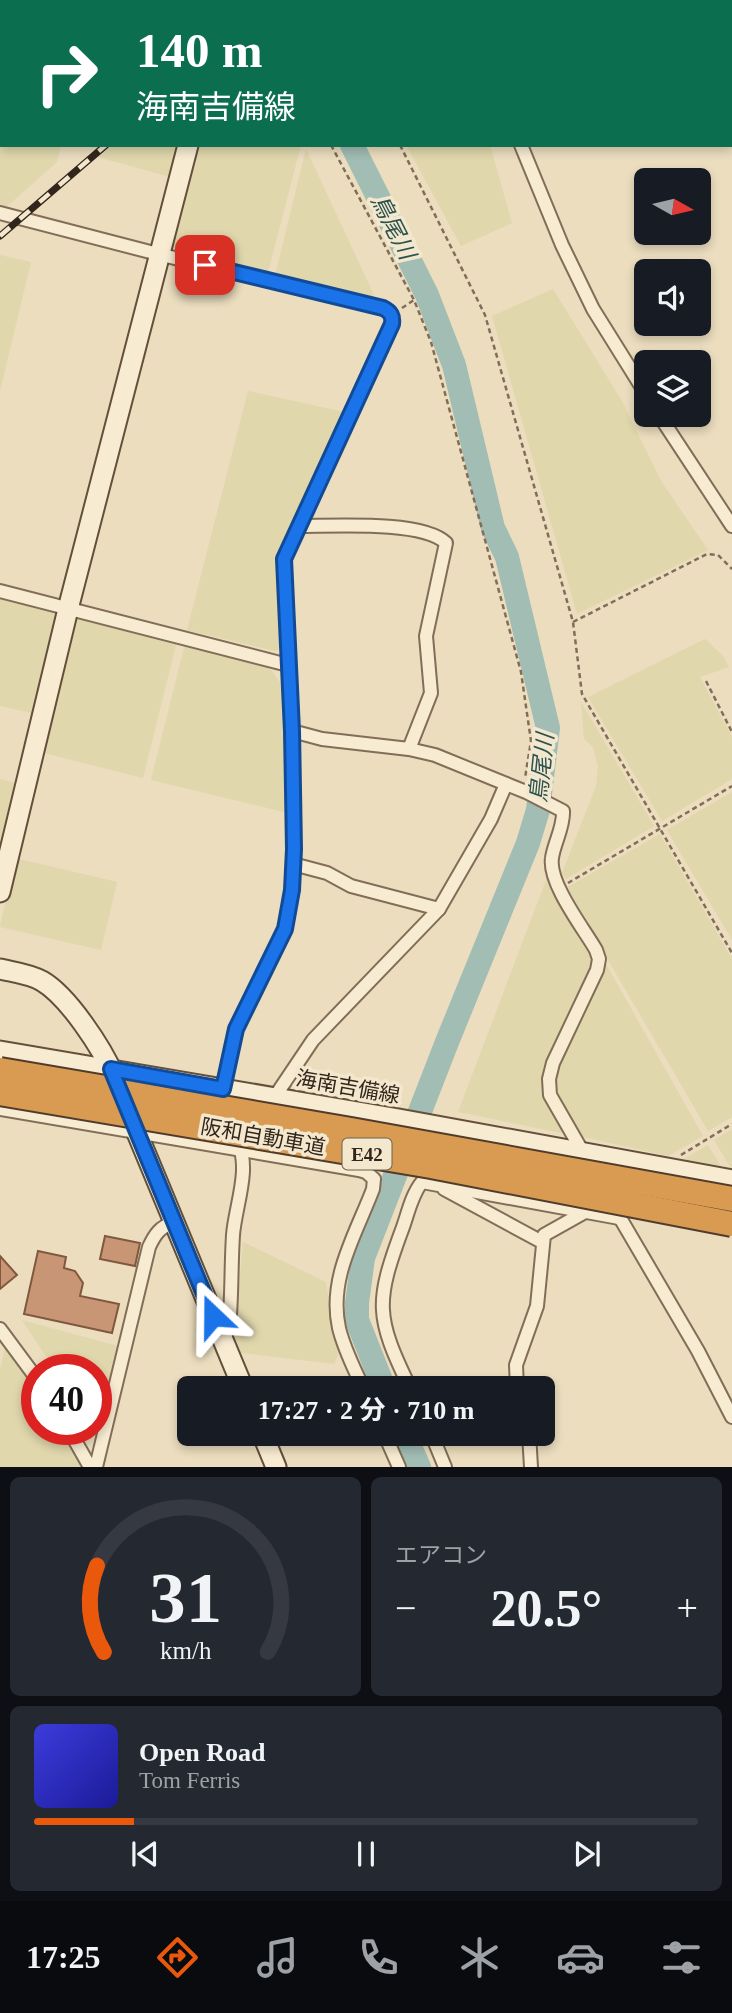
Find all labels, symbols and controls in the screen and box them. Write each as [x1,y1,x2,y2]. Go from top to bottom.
text: 140 m [136,23,263,78]
icon: right [21,28,112,119]
text: 海南吉備線 [136,89,296,125]
north arrow [634,168,710,245]
map controls [634,168,711,427]
water label: 鳥尾川 [366,191,421,266]
pin [175,235,235,295]
icon: arrive [186,246,224,284]
button: sound [634,259,711,336]
button: layers [634,350,711,427]
water label: 鳥尾川 [526,729,558,804]
street label: 海南吉備線 [294,1066,402,1108]
street label: 阪和自動車道 [199,1114,327,1160]
road number: E42 [342,1138,392,1170]
position arrow [176,1279,250,1353]
speed limit sign: 40 [21,1354,112,1445]
text: 17:27 · 2 分 · 710 m [258,1396,474,1425]
text: エアコン [395,1543,487,1568]
text: 31 [149,1558,222,1639]
text: 20.5° [491,1580,602,1637]
text: − [395,1587,416,1629]
text: + [677,1587,698,1629]
text: km/h [160,1637,212,1664]
text: Open Road [139,1738,265,1767]
text: Tom Ferris [139,1768,240,1793]
icon: previous [126,1835,164,1873]
icon: pause [347,1835,385,1873]
icon: next [568,1835,606,1873]
icon: directions [153,1933,202,1982]
icon: music [253,1933,302,1982]
icon: phone [354,1933,403,1982]
icon: climate [455,1933,504,1982]
icon: car [556,1933,605,1982]
icon: filters [657,1933,706,1982]
text: 17:25 [26,1939,101,1975]

